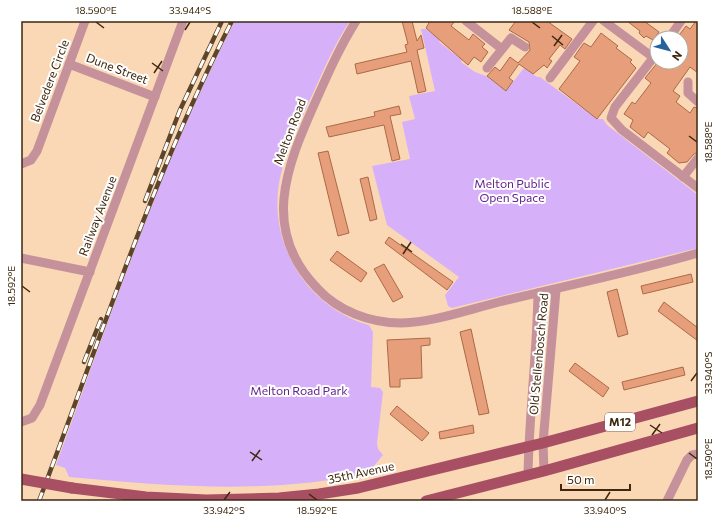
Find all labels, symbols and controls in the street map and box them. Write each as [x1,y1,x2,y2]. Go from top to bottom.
text: 18.590°E [75,4,117,16]
text: 33.944°S [169,4,211,16]
text: 18.588°E [511,4,553,16]
north arrow [649,30,689,70]
street label: Belvedere Circle [27,37,71,124]
text: N [670,49,685,63]
street label: Dune Street [85,50,150,86]
street label: Melton Road [270,96,308,167]
text: 18.588°E [702,121,714,163]
street label: Railway Avenue [75,174,119,258]
park label: Melton Public Open Space [474,176,550,204]
text: 18.592°E [5,266,17,306]
street label: Old Stellenbosch Road [526,292,550,415]
text: 33.940°S [702,352,714,394]
park label: Melton Road Park [250,383,348,397]
road number: M12 [605,413,635,431]
text: 18.590°E [702,438,714,480]
street label: 35th Avenue [326,458,395,486]
scale bar [561,466,630,492]
text: 50 m [567,472,595,486]
text: 33.942°S [203,504,245,516]
text: 18.592°E [297,504,337,516]
text: 33.940°S [584,504,626,516]

